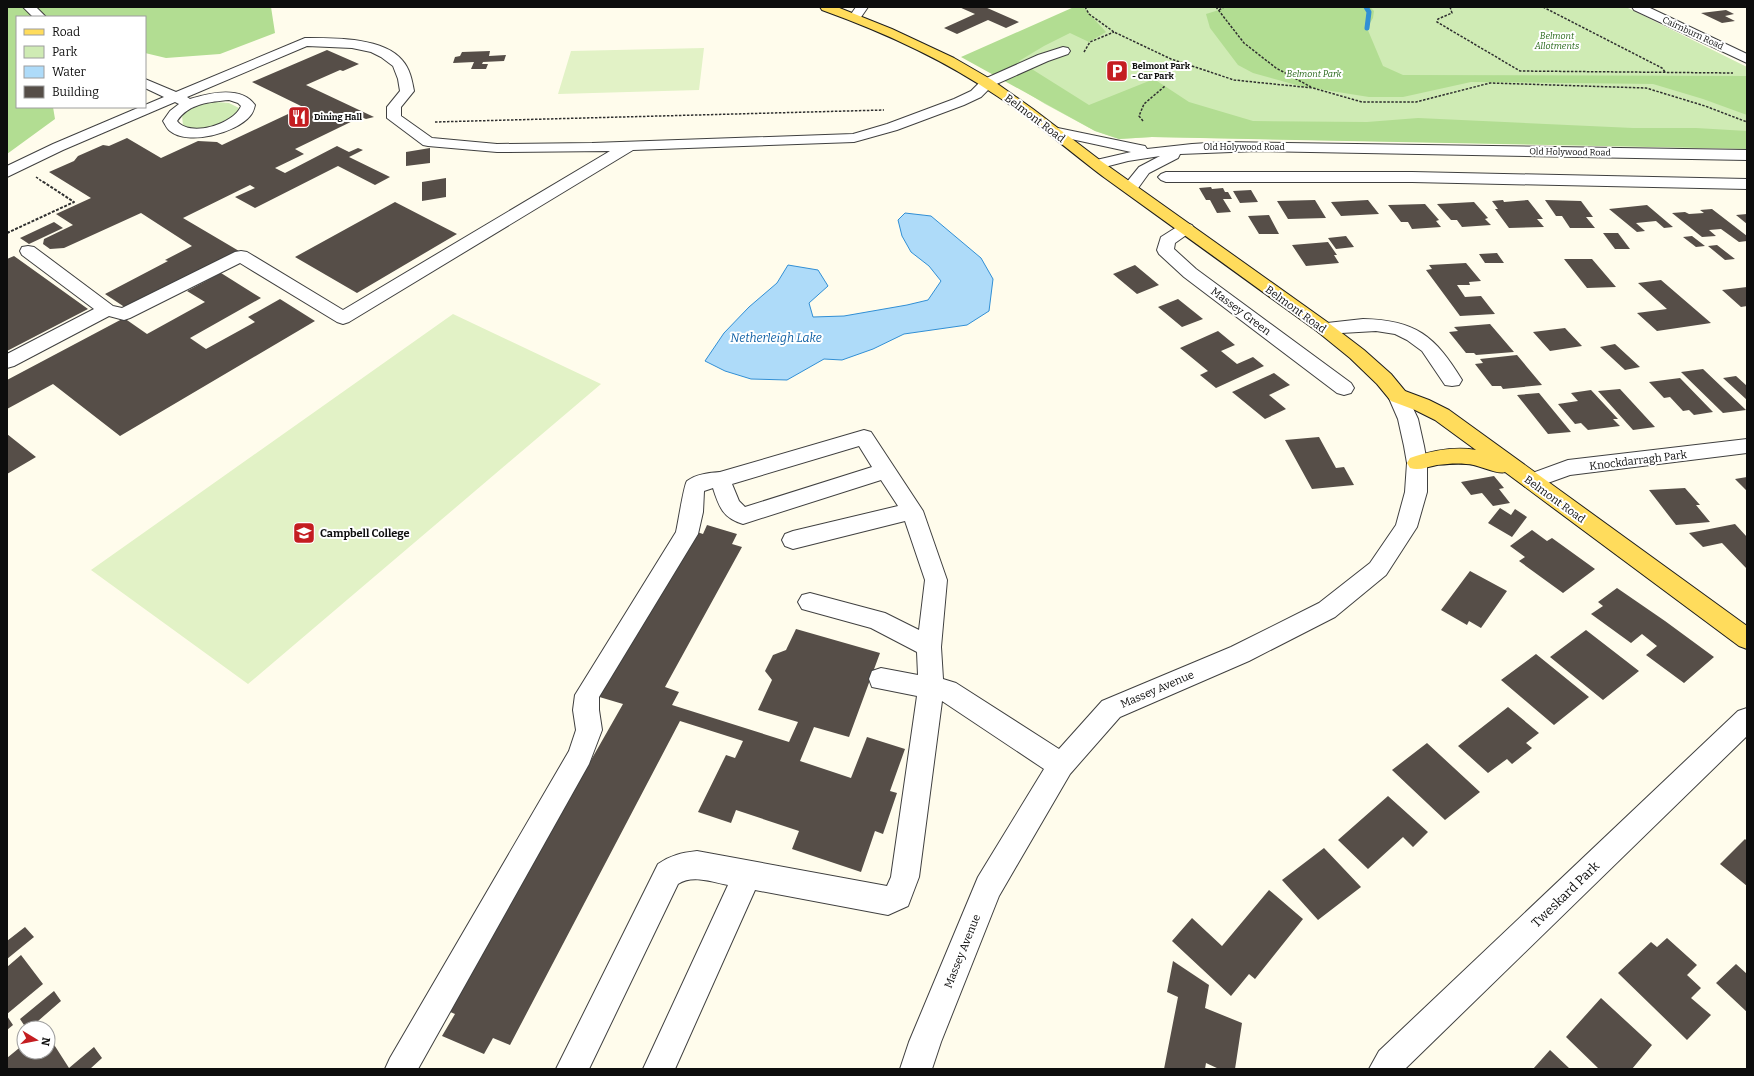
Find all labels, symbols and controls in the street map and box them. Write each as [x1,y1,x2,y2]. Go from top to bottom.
street label: Cairnburn Road [1661,15,1726,52]
legend [16,16,146,108]
text: Road [52,25,80,39]
park label: Belmont Allotments [1534,31,1579,51]
text: Park [52,45,78,59]
parking icon: Belmont Park - Car Park [1104,58,1130,84]
place label: Belmont Park - Car Park [1132,61,1191,81]
text: Water [52,65,87,79]
park label: Belmont Park [1287,69,1342,79]
text: Building [52,85,99,99]
street label: Belmont Road [1002,92,1068,146]
restaurant icon: Dining Hall [286,104,312,130]
place label: Dining Hall [314,112,362,122]
street label: Old Holywood Road [1203,142,1285,152]
street label: Old Holywood Road [1529,146,1612,158]
street label: Belmont Road [1263,283,1329,336]
street label: Massey Green [1208,285,1273,338]
water label: Netherleigh Lake [730,331,822,345]
street label: Knockdarragh Park [1589,448,1688,473]
street label: Belmont Road [1522,473,1588,526]
school or university icon: Campbell College [291,520,317,546]
place label: Campbell College [320,527,410,540]
street label: Massey Avenue [1118,668,1196,711]
street label: Tweskard Park [1528,858,1603,930]
street label: Massey Avenue [942,912,983,990]
north arrow [16,1020,56,1060]
text: N [38,1036,52,1047]

